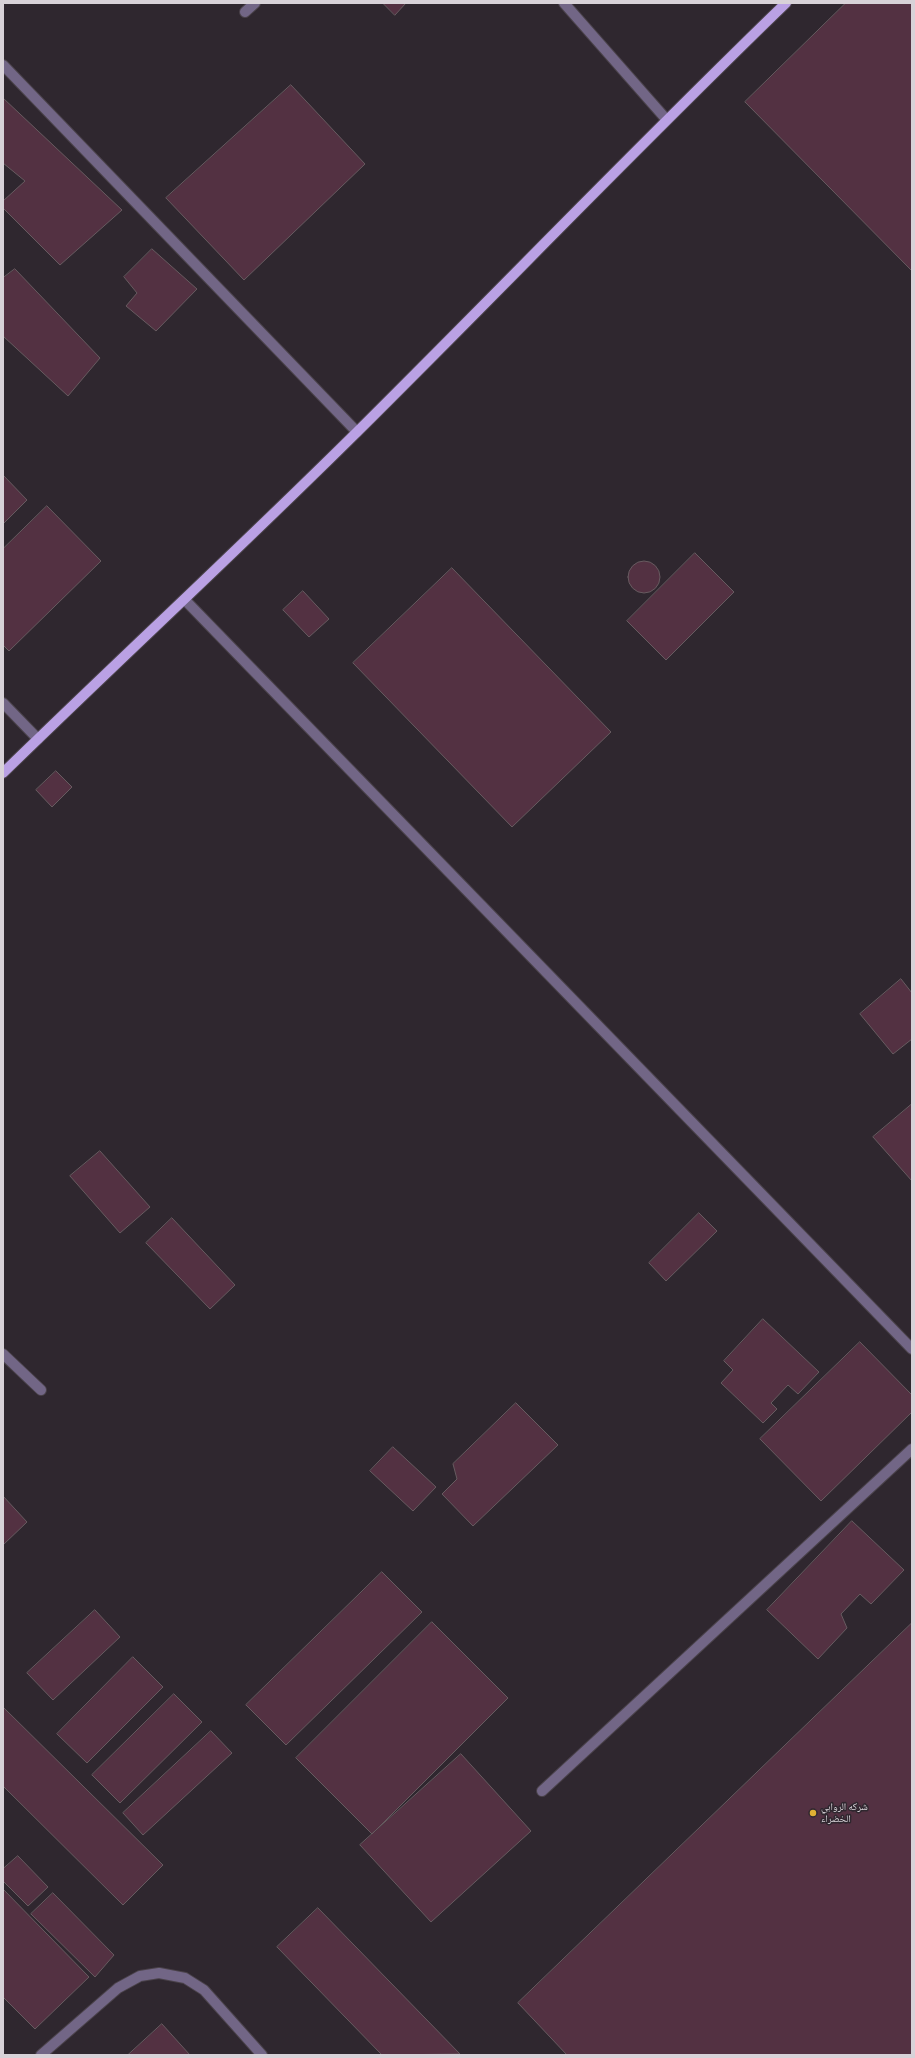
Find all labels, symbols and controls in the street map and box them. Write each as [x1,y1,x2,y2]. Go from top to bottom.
place label: شركه الروابي الخضراء [821,1801,868,1824]
marker: شركه الروابي الخضراء [808,1808,818,1818]

